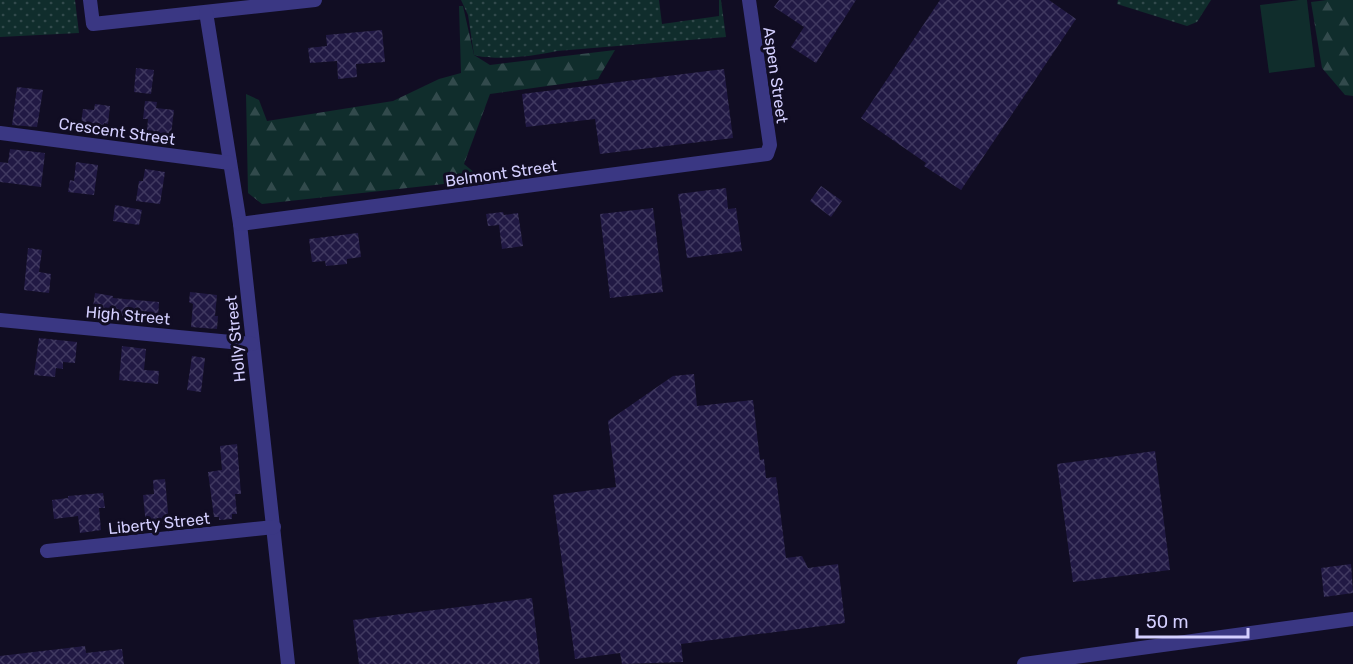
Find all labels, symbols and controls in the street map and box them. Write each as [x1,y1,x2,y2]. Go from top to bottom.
street label: Aspen Street [759,26,792,125]
street label: Crescent Street [57,114,176,149]
street label: Belmont Street [444,156,558,191]
street label: Holly Street [222,295,249,383]
street label: High Street [85,302,171,329]
street label: Liberty Street [107,509,211,538]
scale bar [1137,601,1248,639]
text: 50 m [1146,611,1189,633]

